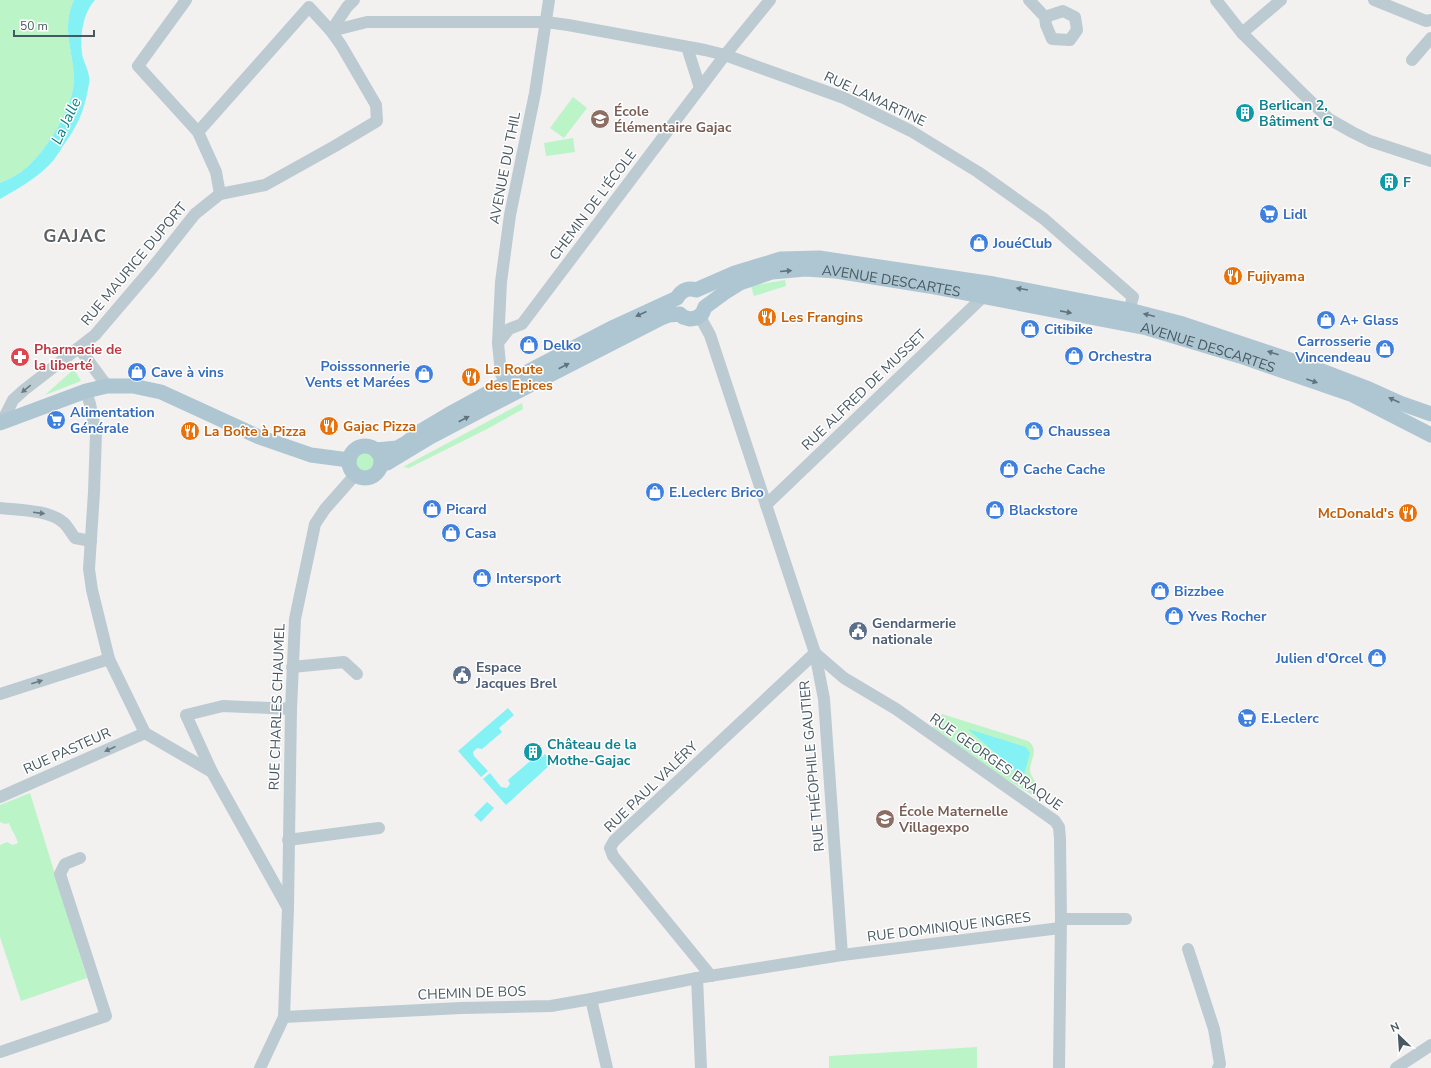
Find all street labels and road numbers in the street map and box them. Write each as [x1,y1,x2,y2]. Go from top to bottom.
street label: RUE LAMARTINE [821,67,929,131]
street label: AVENUE DU THIL [485,110,525,226]
street label: CHEMIN DE L'ÉCOLE [545,146,641,264]
street label: RUE MAURICE DUPORT [77,198,192,330]
street label: AVENUE DESCARTES [821,261,963,301]
street label: AVENUE DESCARTES [1139,317,1278,377]
street label: RUE ALFRED DE MUSSET [798,325,931,455]
street label: RUE CHARLES CHAUMEL [265,623,289,791]
street label: RUE THÉOPHILE GAUTIER [795,680,829,852]
street label: RUE GEORGES BRAQUE [926,709,1066,815]
street label: RUE PASTEUR [20,723,114,779]
street label: RUE PAUL VALÉRY [600,737,702,837]
street label: RUE DOMINIQUE INGRES [866,907,1032,946]
street label: CHEMIN DE BOS [417,982,527,1004]

